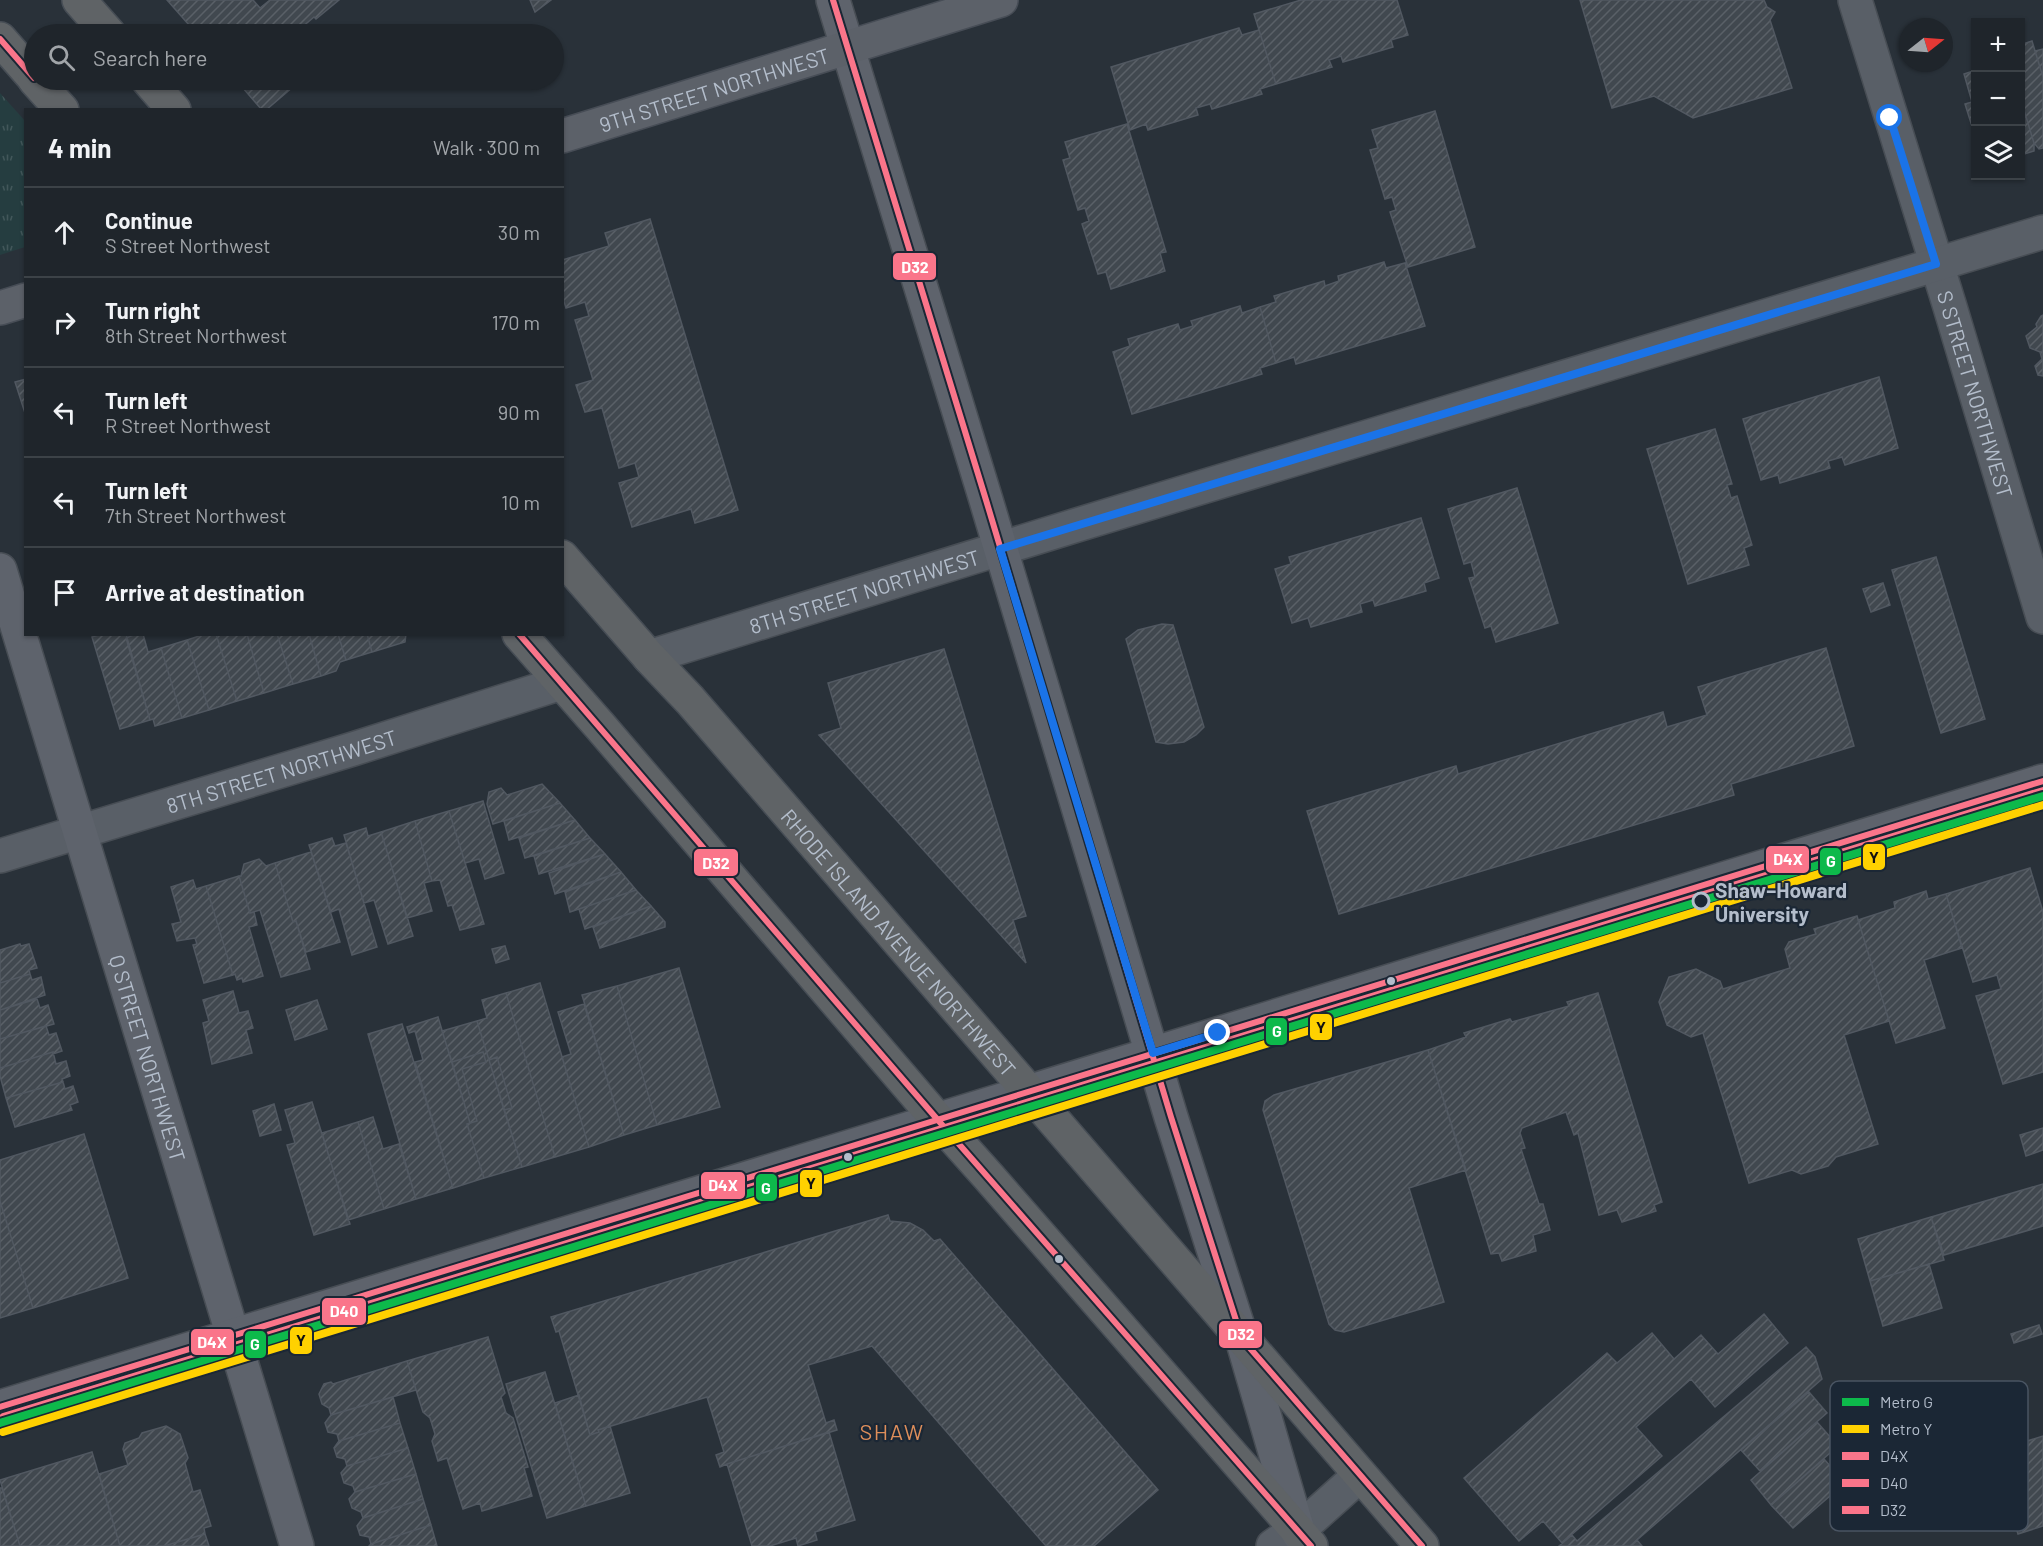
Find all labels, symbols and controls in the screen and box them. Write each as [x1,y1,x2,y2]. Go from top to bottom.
north arrow [1899,18,1953,72]
map controls [1971,18,2025,180]
button: + [1971,18,2025,72]
search box [24,24,564,90]
icon: search [45,41,78,74]
street label: 9TH STREET NORTHWEST [596,42,832,136]
text: Search here [93,44,207,70]
button: − [1971,72,2025,126]
route start [1876,104,1902,130]
button: layers [1971,126,2025,180]
text: 4 min [48,132,112,163]
text: Walk · 300 m [433,135,540,159]
text: Continue [105,207,193,233]
icon: ahead [48,216,81,249]
text: 30 m [498,220,540,244]
text: S Street Northwest [105,233,271,257]
line badge: D32 [892,252,937,281]
text: D32 [901,257,929,276]
street label: S STREET NORTHWEST [1933,287,2019,500]
text: Turn right [105,297,200,323]
icon: right [48,306,81,339]
text: 170 m [492,310,540,334]
text: 8th Street Northwest [105,323,287,347]
text: Turn left [105,387,188,413]
icon: left [48,396,81,429]
text: 90 m [498,400,540,424]
text: R Street Northwest [105,413,271,437]
text: Turn left [105,477,188,503]
icon: left [48,486,81,519]
text: 10 m [501,490,540,514]
text: 7th Street Northwest [105,503,286,527]
street label: 8TH STREET NORTHWEST [746,543,982,638]
icon: arrive [48,576,81,609]
text: Arrive at destination [105,579,304,605]
street label: 8TH STREET NORTHWEST [163,723,400,817]
street label: RHODE ISLAND AVENUE NORTHWEST [777,803,1022,1081]
line badge: Y [1862,843,1886,871]
line badge: D4X [1765,845,1810,874]
line badge: G [1819,847,1842,876]
text: Y [1869,847,1879,866]
line badge: D32 [693,848,739,877]
text: D4X [1773,849,1803,868]
text: G [1826,851,1836,870]
text: D32 [702,853,730,872]
place label: Shaw–Howard University [1715,877,1847,926]
marker: Shaw–Howard University [1692,892,1710,910]
street label: Q STREET NORTHWEST [105,951,192,1164]
unlabelled marker [1385,975,1397,987]
line badge: Y [1309,1013,1333,1041]
line badge: G [1265,1017,1288,1046]
text: Y [1316,1017,1326,1036]
route end [1204,1019,1230,1045]
text: G [1272,1021,1282,1040]
unlabelled marker [842,1151,854,1163]
line badge: Y [799,1169,823,1198]
line badge: D4X [700,1171,746,1200]
line badge: G [755,1173,778,1202]
text: Y [806,1173,816,1192]
text: D4X [708,1175,738,1194]
text: G [761,1178,771,1197]
unlabelled marker [1053,1253,1065,1265]
line badge: D40 [321,1297,367,1326]
text: D40 [330,1301,358,1320]
line badge: D32 [1218,1320,1263,1349]
text: D32 [1227,1324,1255,1343]
line badge: Y [289,1326,313,1355]
line badge: D4X [190,1328,235,1356]
line badge: G [244,1330,267,1359]
text: Y [296,1330,306,1349]
text: D4X [197,1332,227,1351]
text: G [250,1334,260,1353]
legend [1830,1381,2028,1531]
text: Metro G [1880,1392,1933,1411]
district label: SHAW [859,1418,925,1444]
text: Metro Y [1880,1419,1932,1438]
text: D4X [1880,1446,1908,1465]
text: D40 [1880,1473,1908,1492]
text: D32 [1880,1500,1907,1519]

